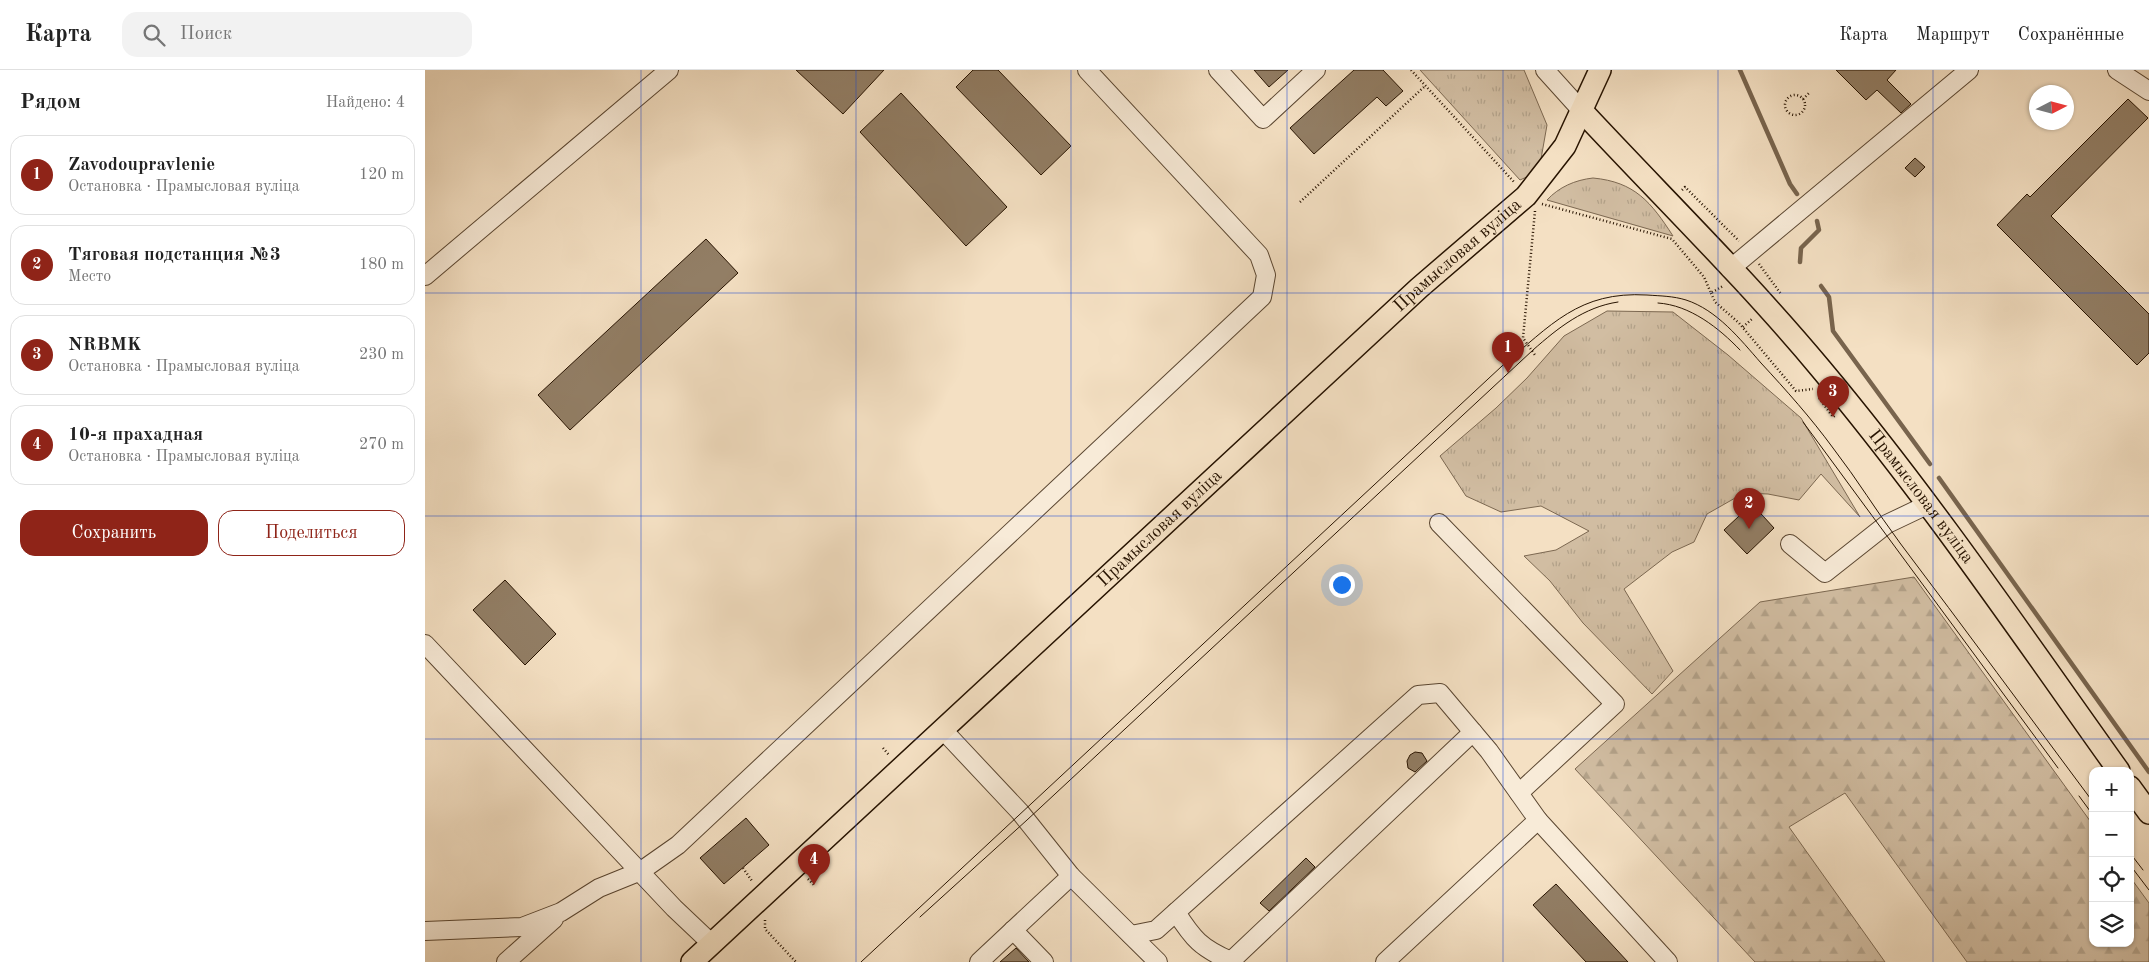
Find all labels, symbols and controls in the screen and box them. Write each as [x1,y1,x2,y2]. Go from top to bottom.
search box [122,12,472,57]
icon: search [140,21,168,49]
text: Карта [25,23,92,47]
text: Поиск [180,25,232,44]
text: Карта [1839,26,1888,44]
text: Маршрут [1916,26,1990,44]
text: Сохранённые [2018,26,2124,44]
north arrow [2029,85,2074,130]
text: Рядом [20,92,81,113]
text: Найдено: 4 [326,95,405,111]
text: Zavodoupravlenie [68,156,215,175]
text: 1 [32,167,42,183]
text: 120 m [359,167,404,183]
text: Остановка · Прамысловая вуліца [68,179,300,195]
street label: Прамысловая вуліца [1390,195,1525,315]
text: Тяговая подстанция №3 [68,246,281,265]
text: 2 [32,257,42,273]
text: 180 m [359,257,404,273]
text: Место [68,269,111,285]
pin: 1 [1492,332,1524,373]
text: NRBMK [68,336,141,355]
text: 3 [32,347,42,363]
text: 230 m [359,347,404,363]
text: Остановка · Прамысловая вуліца [68,359,300,375]
pin: 3 [1817,376,1849,417]
text: 10-я прахадная [68,426,203,445]
street label: Прамысловая вуліца [1865,426,1977,567]
text: 4 [32,437,42,453]
text: 270 m [359,437,404,453]
text: Остановка · Прамысловая вуліца [68,449,300,465]
street label: Прамысловая вуліца [1094,466,1226,590]
pin: 2 [1733,488,1765,529]
button: Сохранить [20,510,208,556]
button: Поделиться [218,510,405,556]
your location [1329,572,1355,598]
map controls [2089,767,2134,947]
button: + [2089,767,2134,812]
button: − [2089,812,2134,857]
pin: 4 [798,844,830,885]
button: locate [2089,857,2134,902]
button: layers [2089,902,2134,947]

